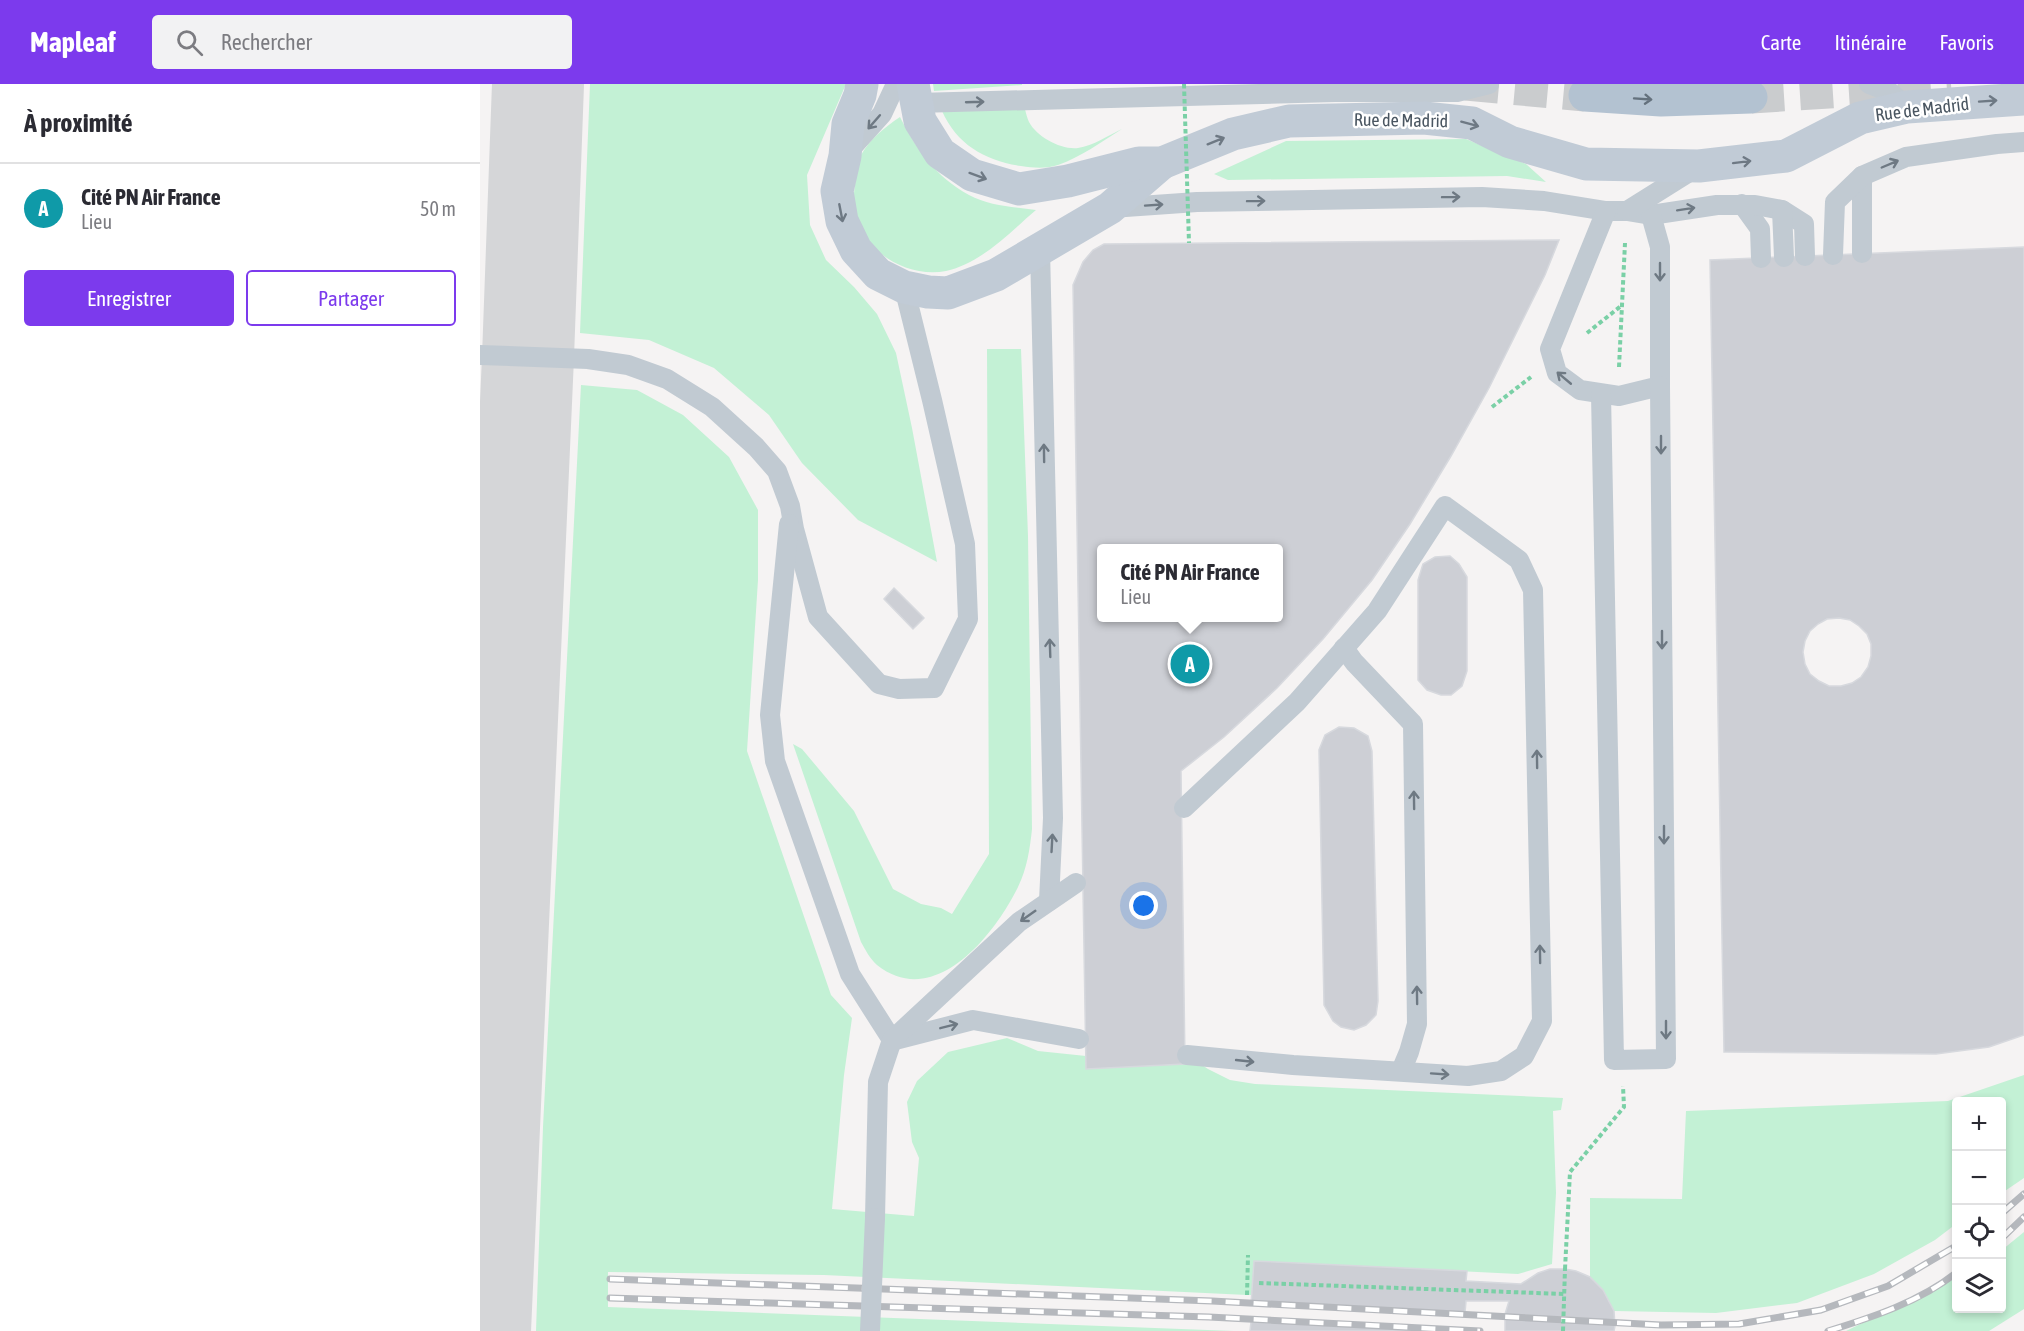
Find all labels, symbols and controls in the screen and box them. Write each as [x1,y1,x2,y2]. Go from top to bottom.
search box [152,15,572,69]
text: Mapleaf [30,26,116,58]
icon: search [173,26,206,59]
text: Rechercher [221,29,312,55]
text: Carte [1761,30,1801,54]
text: Itinéraire [1834,30,1906,54]
text: Favoris [1939,30,1994,54]
street label: Rue de Madrid [1874,93,1970,125]
one-way arrow [1633,94,1653,105]
one-way arrow [1978,95,1998,106]
one-way arrow [965,96,985,108]
text: À proximité [24,108,132,138]
street label: Rue de Madrid [1354,109,1448,131]
one-way arrow [867,114,881,129]
one-way arrow [1460,119,1479,131]
one-way arrow [1206,135,1225,146]
one-way arrow [1731,157,1751,168]
one-way arrow [1881,158,1899,169]
one-way arrow [968,172,987,183]
text: Cité PN Air France [81,184,221,210]
one-way arrow [1440,191,1460,203]
one-way arrow [1245,195,1265,207]
text: A [39,197,48,220]
text: 50 m [420,197,456,220]
one-way arrow [1143,199,1163,210]
one-way arrow [836,203,847,222]
one-way arrow [1675,203,1695,214]
text: Lieu [81,210,112,233]
one-way arrow [1654,262,1666,282]
button: Enregistrer [24,270,234,326]
button: Partager [246,270,456,326]
one-way arrow [1557,371,1572,385]
one-way arrow [1655,434,1667,454]
one-way arrow [1038,443,1049,463]
popup [1097,544,1283,622]
text: Cité PN Air France [1120,559,1260,585]
text: Lieu [1120,585,1151,608]
one-way arrow [1656,629,1668,649]
one-way arrow [1044,638,1055,658]
pin: A [1170,642,1210,686]
one-way arrow [1531,750,1543,770]
one-way arrow [1408,790,1420,810]
one-way arrow [1658,824,1670,844]
one-way arrow [1046,833,1057,853]
your location [1129,891,1158,920]
one-way arrow [1020,910,1036,922]
one-way arrow [1535,945,1546,965]
one-way arrow [1411,985,1423,1005]
one-way arrow [1660,1019,1671,1039]
one-way arrow [939,1020,958,1032]
one-way arrow [1235,1056,1255,1067]
one-way arrow [1429,1069,1449,1080]
map controls [1952,1097,2006,1313]
button: + [1952,1097,2006,1151]
button: − [1952,1151,2006,1205]
button: locate [1952,1205,2006,1259]
button: layers [1952,1259,2006,1313]

